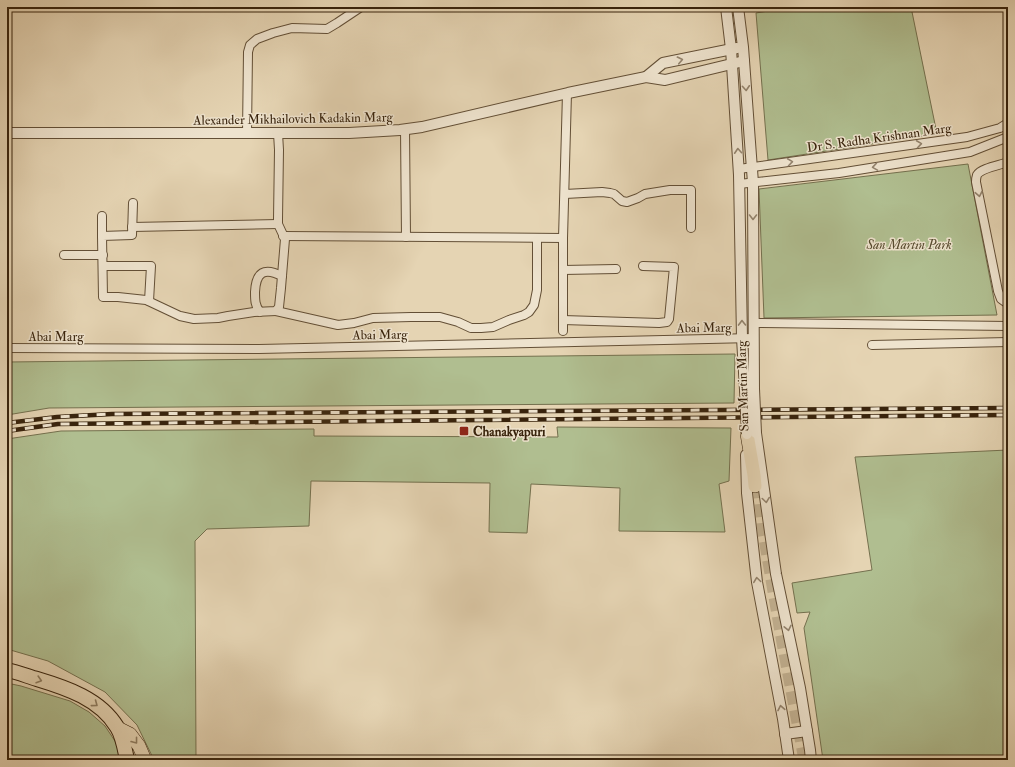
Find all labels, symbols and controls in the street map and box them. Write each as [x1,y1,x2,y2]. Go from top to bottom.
one-way arrow [676,56,683,64]
one-way arrow [741,85,750,91]
street label: Alexander Mikhailovich Kadakin Marg [192,109,394,129]
street label: Dr S. Radha Krishnan Marg [806,120,953,156]
one-way arrow [916,140,922,149]
one-way arrow [733,148,742,154]
one-way arrow [787,158,793,167]
one-way arrow [872,163,878,171]
one-way arrow [974,190,982,197]
one-way arrow [749,214,757,220]
park label: San Martin Park [865,237,952,253]
street label: Abai Marg [675,320,732,336]
one-way arrow [738,320,746,326]
street label: Abai Marg [351,327,408,343]
street label: Abai Marg [27,329,84,345]
street label: San Martin Marg [733,340,753,432]
place label: Chanakyapuri [473,424,546,441]
marker: Chanakyapuri [458,425,470,437]
one-way arrow [761,497,770,503]
one-way arrow [753,577,762,583]
one-way arrow [783,624,791,631]
one-way arrow [35,675,42,684]
one-way arrow [91,700,98,707]
one-way arrow [777,705,786,711]
one-way arrow [130,737,137,744]

